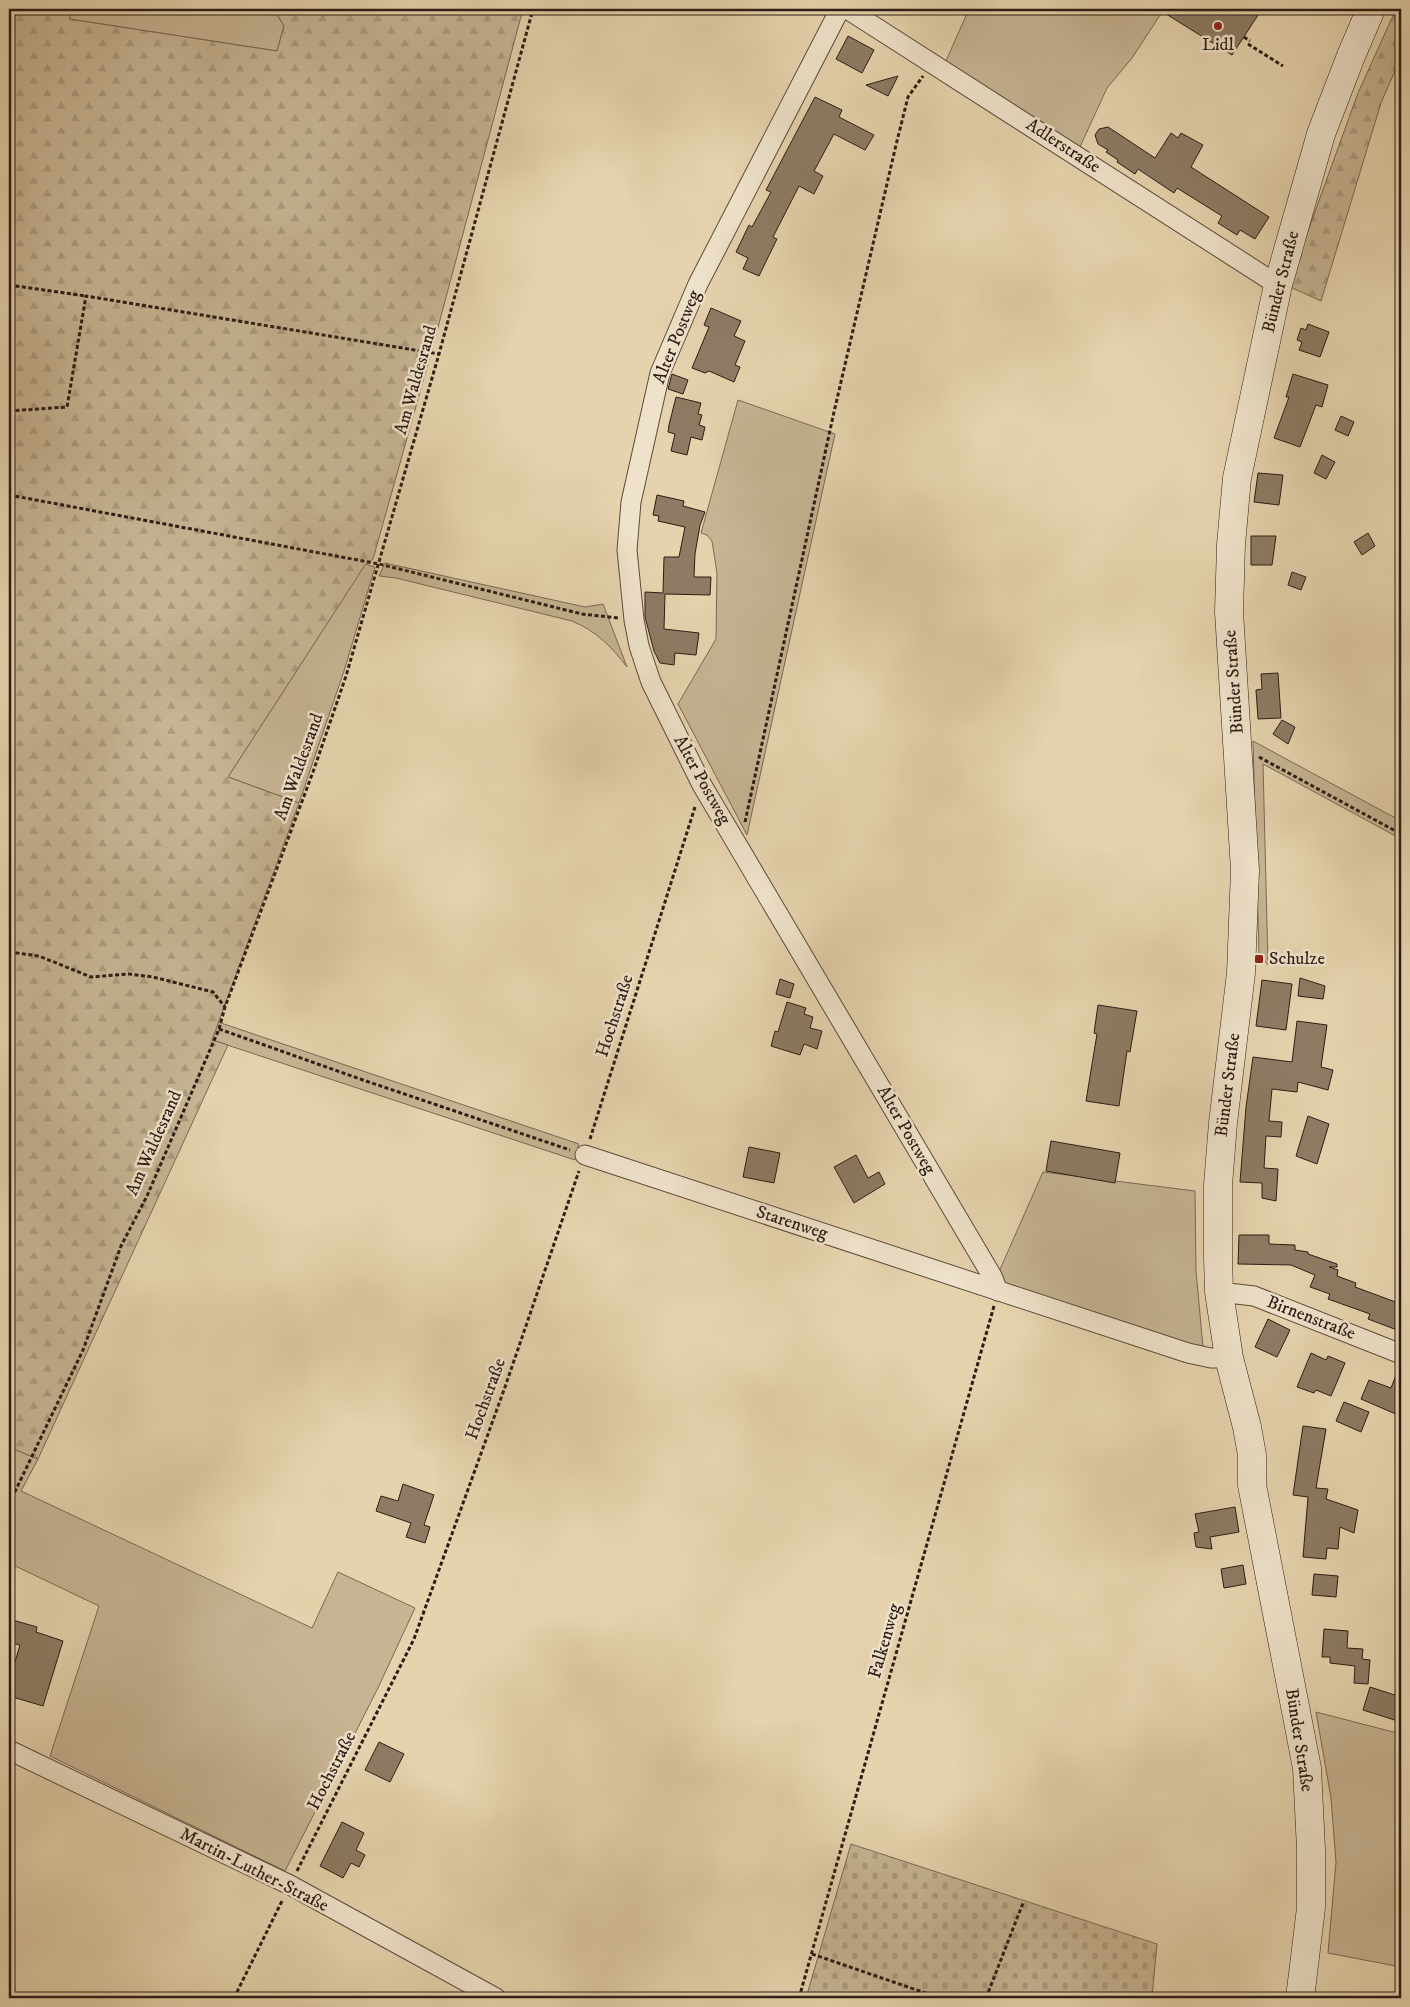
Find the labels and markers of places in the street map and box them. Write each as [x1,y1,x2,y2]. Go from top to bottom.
marker: Lidl [1212,20,1224,32]
place label: Lidl [1202,34,1235,56]
place label: Schulze [1269,948,1325,970]
marker: Schulze [1253,953,1265,965]

